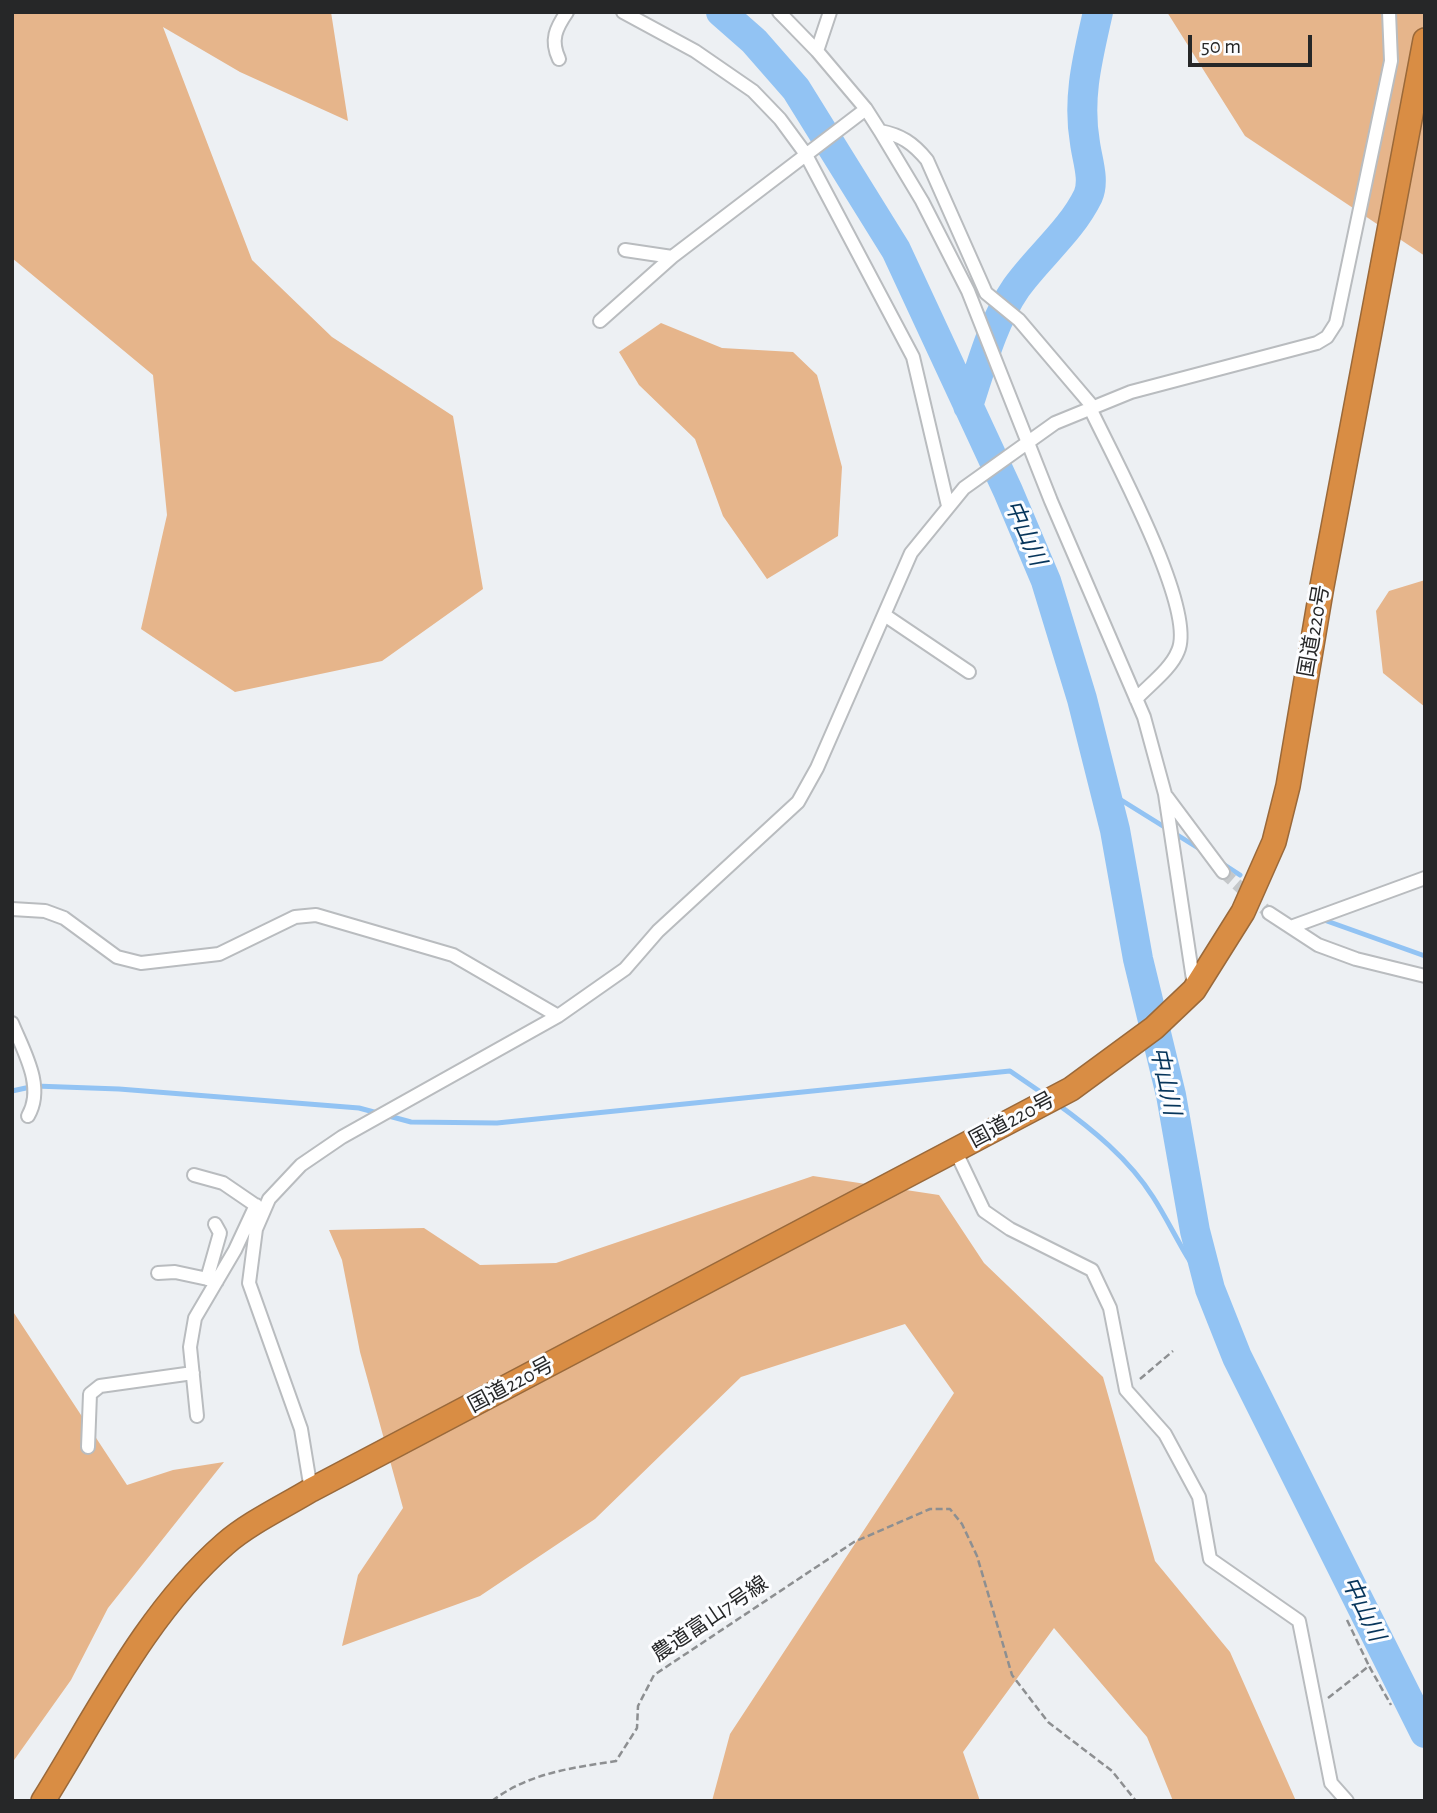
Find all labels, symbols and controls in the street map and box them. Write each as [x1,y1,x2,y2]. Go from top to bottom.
scale bar [1192,21,1316,65]
text: 50 m [1201,36,1241,57]
water label: 中山川 [998,496,1052,570]
street label: 国道220号 [1293,583,1335,679]
water label: 中山川 [1144,1044,1186,1118]
street label: 国道220号 [965,1087,1059,1153]
street label: 国道220号 [464,1352,558,1418]
street label: 農道富山7号線 [647,1571,773,1667]
water label: 中山川 [1335,1572,1391,1646]

